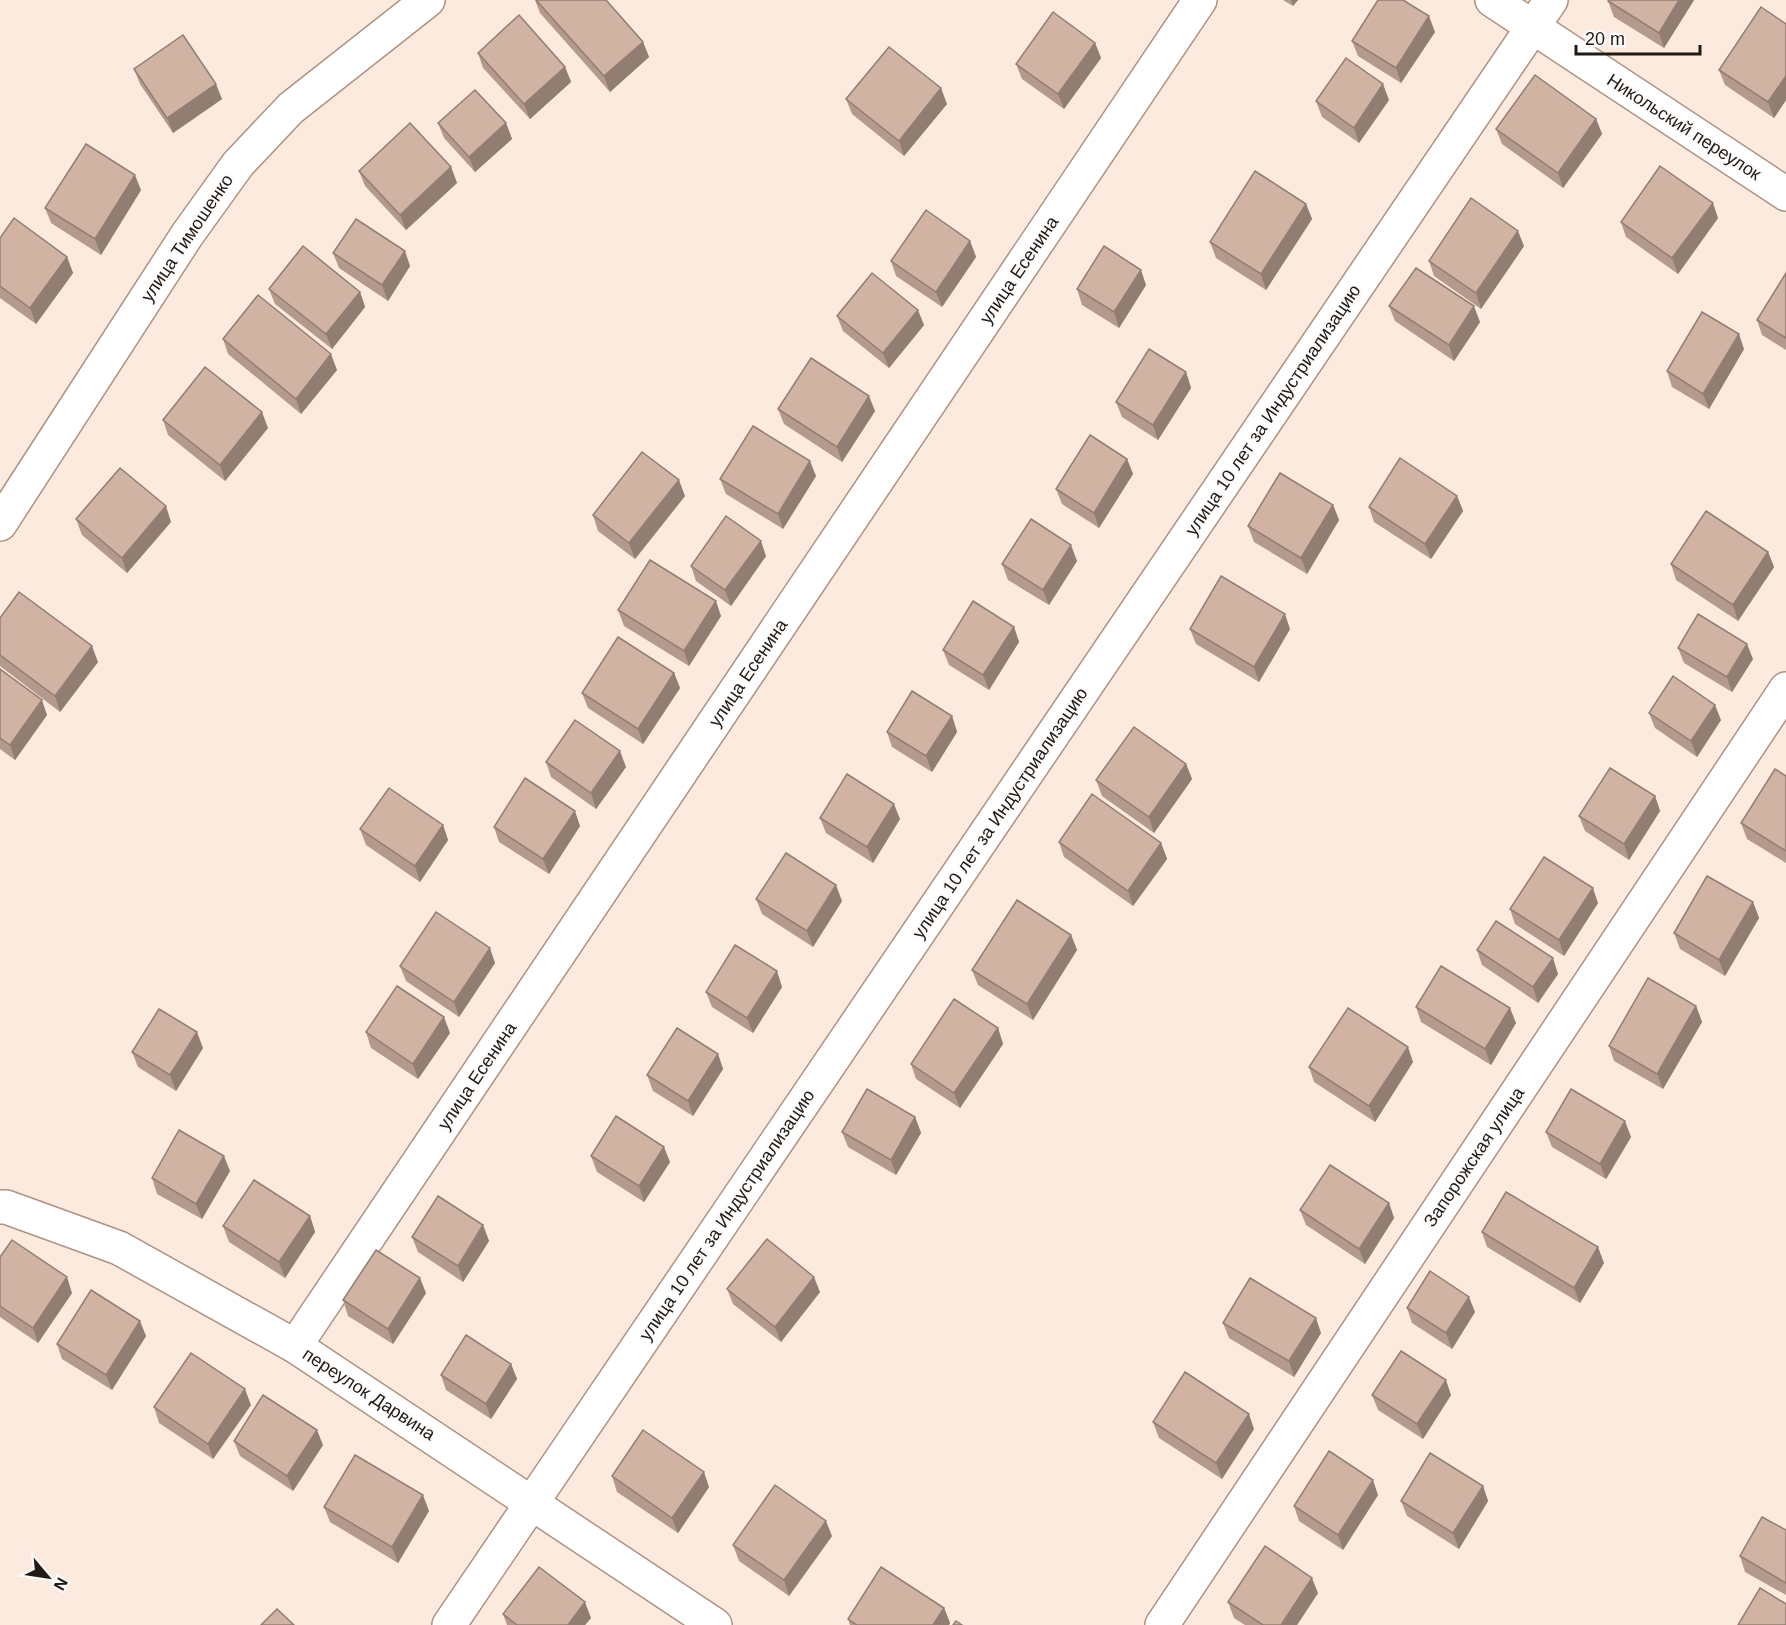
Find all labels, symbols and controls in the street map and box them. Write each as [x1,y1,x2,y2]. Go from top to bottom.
scale bar [1576,18,1700,56]
text: 20 m [1585,29,1625,49]
street label: Никольский переулок [1603,70,1765,184]
street label: улица Тимошенко [137,170,237,306]
street label: улица Есенина [976,212,1063,328]
street label: улица 10 лет за Индустриализацию [1181,281,1365,539]
street label: улица Есенина [705,615,792,731]
street label: улица 10 лет за Индустриализацию [908,684,1092,942]
street label: улица Есенина [434,1018,521,1134]
street label: Запорожская улица [1420,1083,1529,1231]
street label: улица 10 лет за Индустриализацию [635,1086,819,1344]
street label: переулок Дарвина [299,1344,440,1445]
north arrow [18,1547,78,1607]
text: N [50,1575,71,1593]

